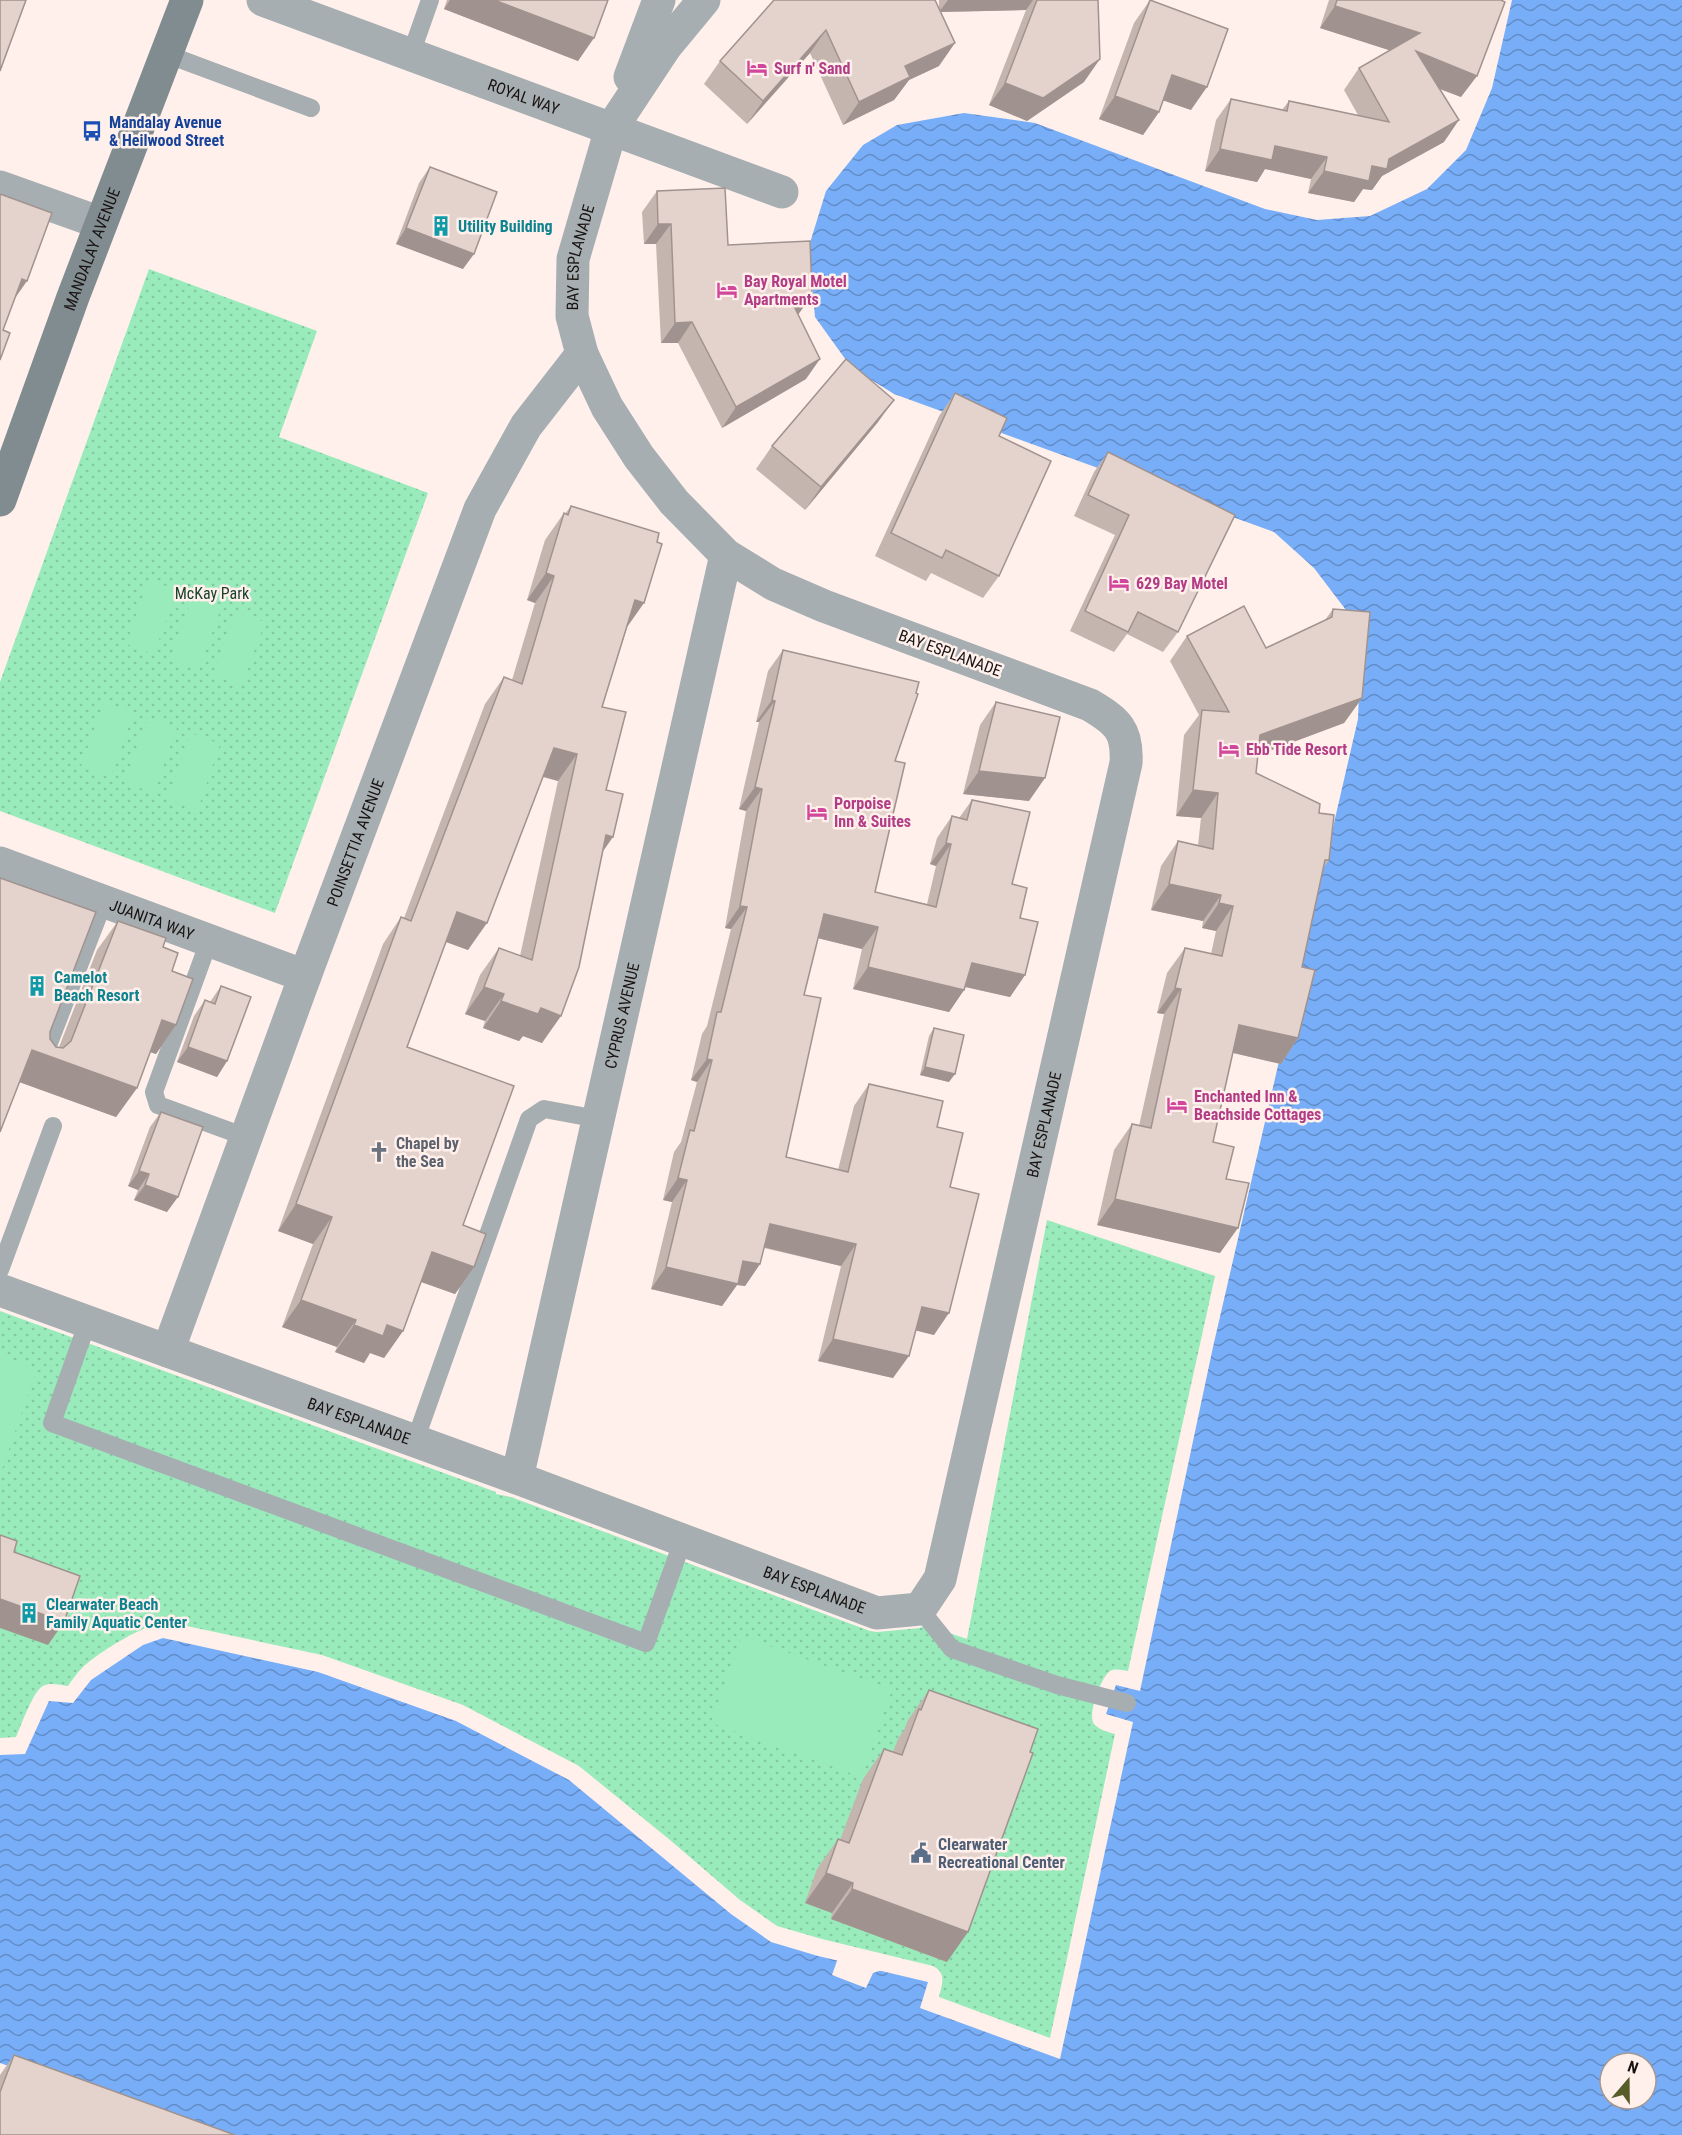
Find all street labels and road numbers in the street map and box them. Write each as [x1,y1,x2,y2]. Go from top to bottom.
street label: ROYAL WAY [485,75,563,119]
street label: MANDALAY AVENUE [59,185,124,313]
street label: BAY ESPLANADE [563,202,598,311]
street label: BAY ESPLANADE [896,626,1004,680]
street label: POINSETTIA AVENUE [323,776,388,909]
street label: JUANITA WAY [107,895,197,944]
street label: CYPRUS AVENUE [600,961,643,1071]
street label: BAY ESPLANADE [1022,1070,1065,1179]
street label: BAY ESPLANADE [305,1393,413,1448]
street label: BAY ESPLANADE [761,1562,869,1617]

